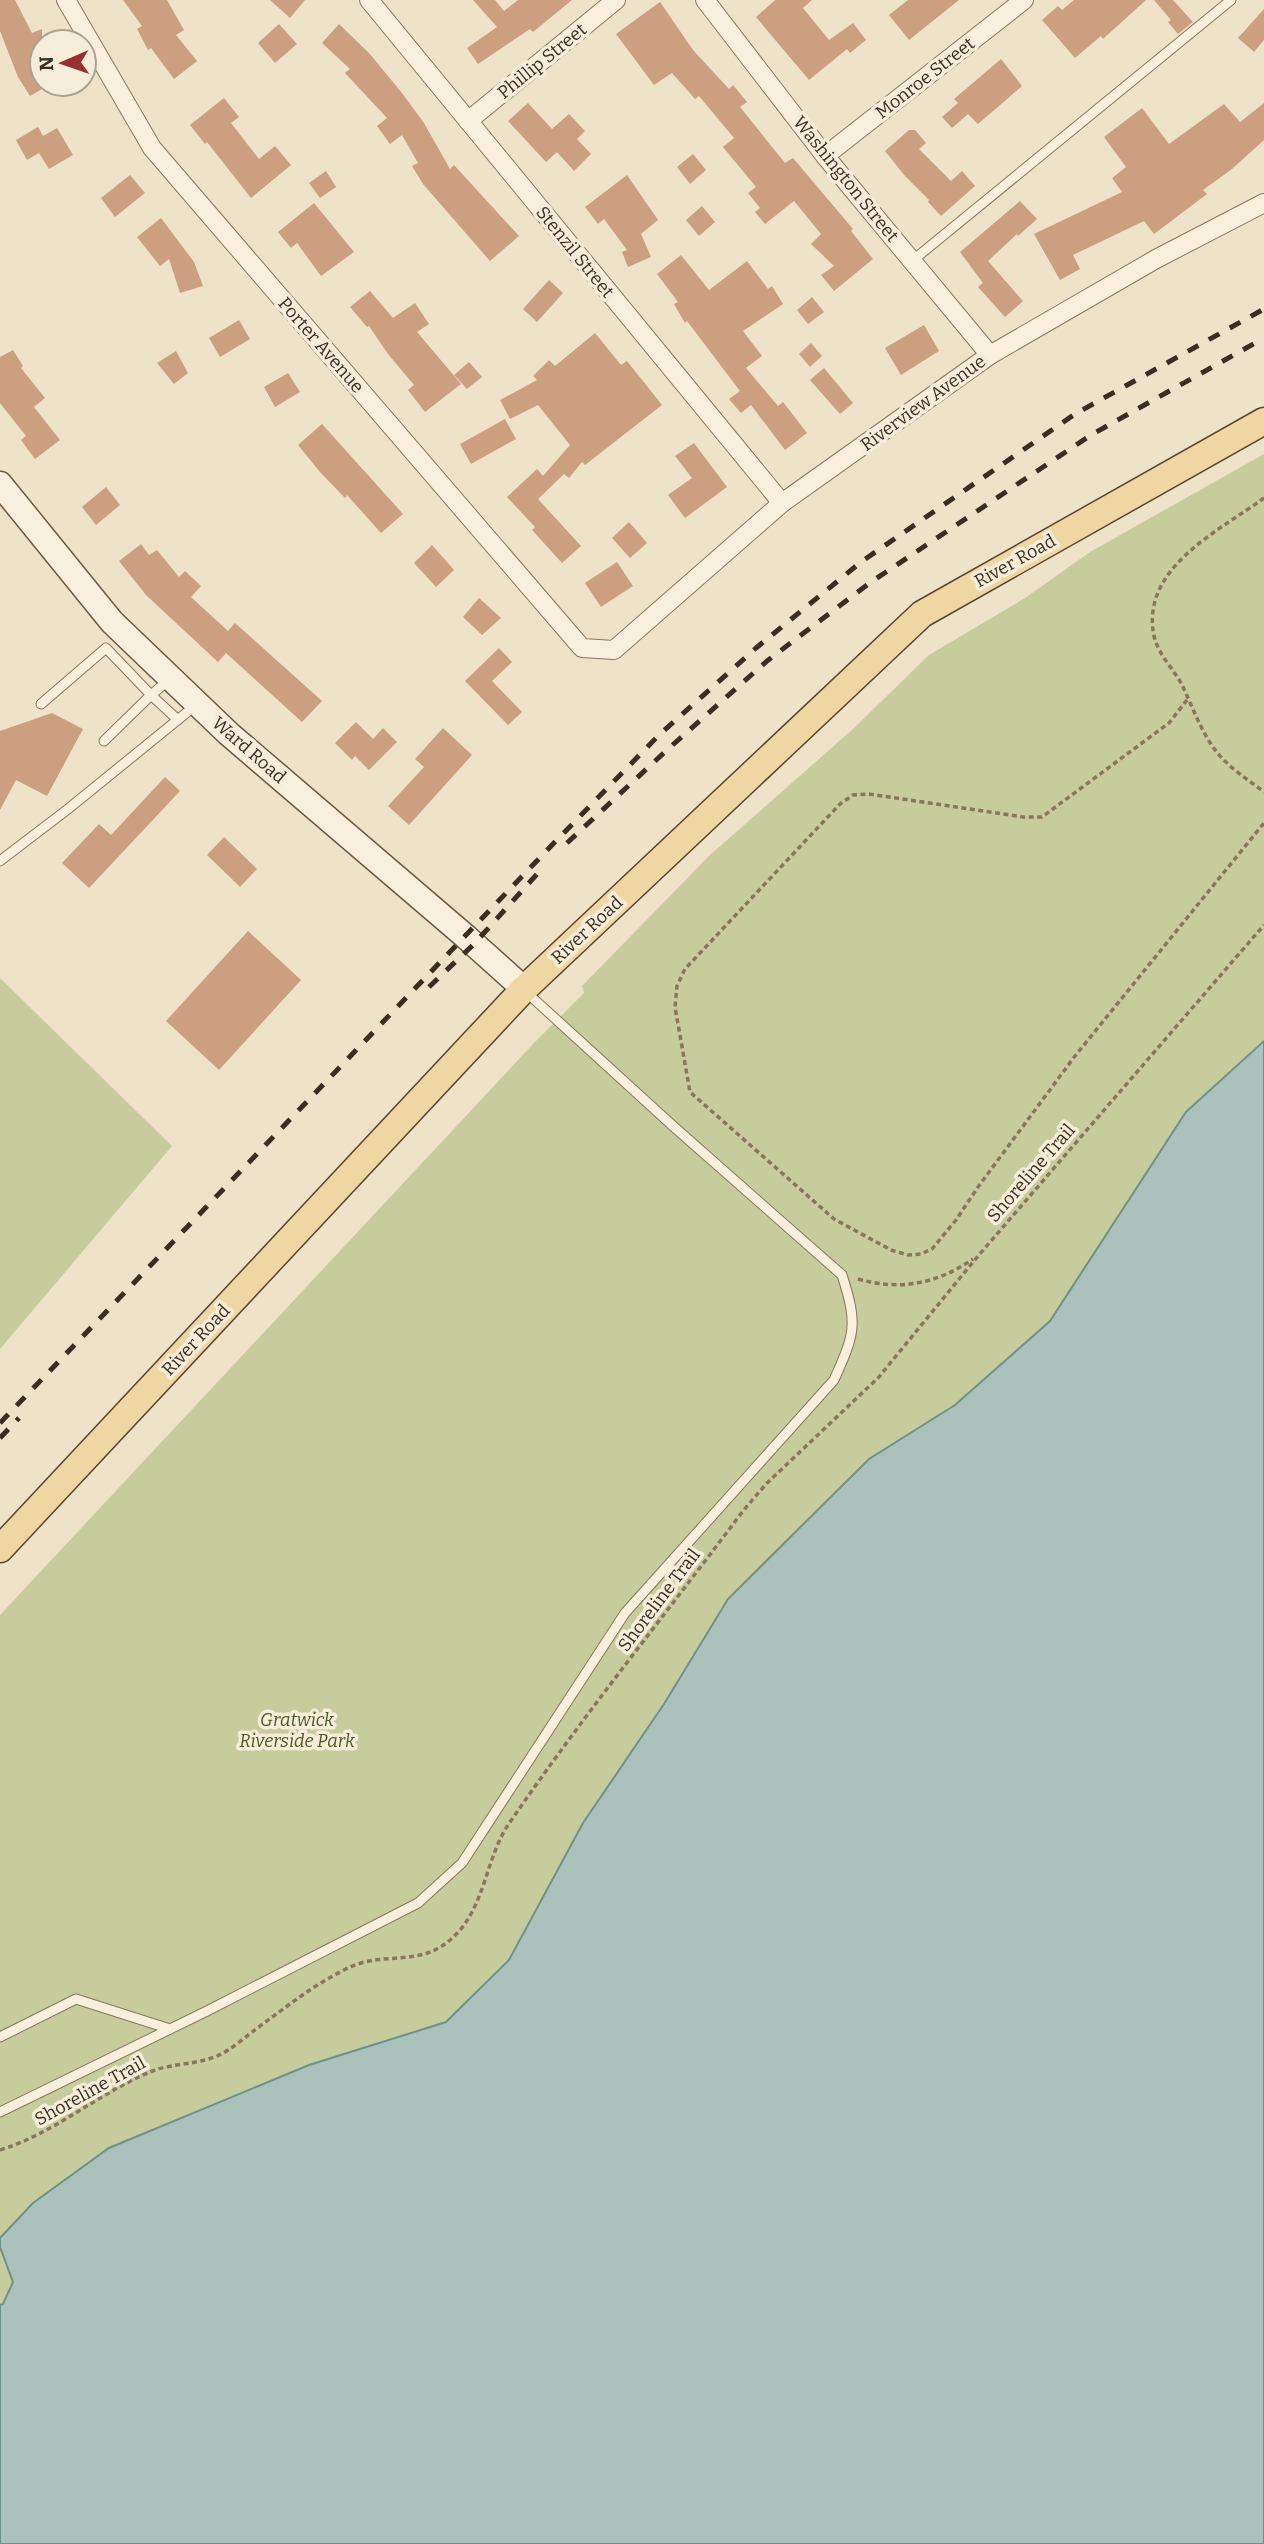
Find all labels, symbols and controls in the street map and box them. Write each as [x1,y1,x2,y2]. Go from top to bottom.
street label: Phillip Street [493,18,591,104]
north arrow [28,28,98,98]
street label: Monroe Street [871,32,979,123]
text: N [35,56,58,71]
street label: Washington Street [788,112,904,247]
street label: Stenzil Street [531,202,619,303]
street label: Porter Avenue [273,293,369,397]
street label: Riverview Avenue [856,350,990,456]
street label: River Road [971,530,1060,592]
street label: Ward Road [207,712,291,788]
street label: River Road [547,891,627,969]
street label: Shoreline Trail [982,1119,1080,1227]
street label: River Road [157,1300,235,1380]
street label: Shoreline Trail [613,1544,705,1656]
park label: Gratwick Riverside Park [239,1709,355,1752]
street label: Shoreline Trail [31,2052,149,2130]

